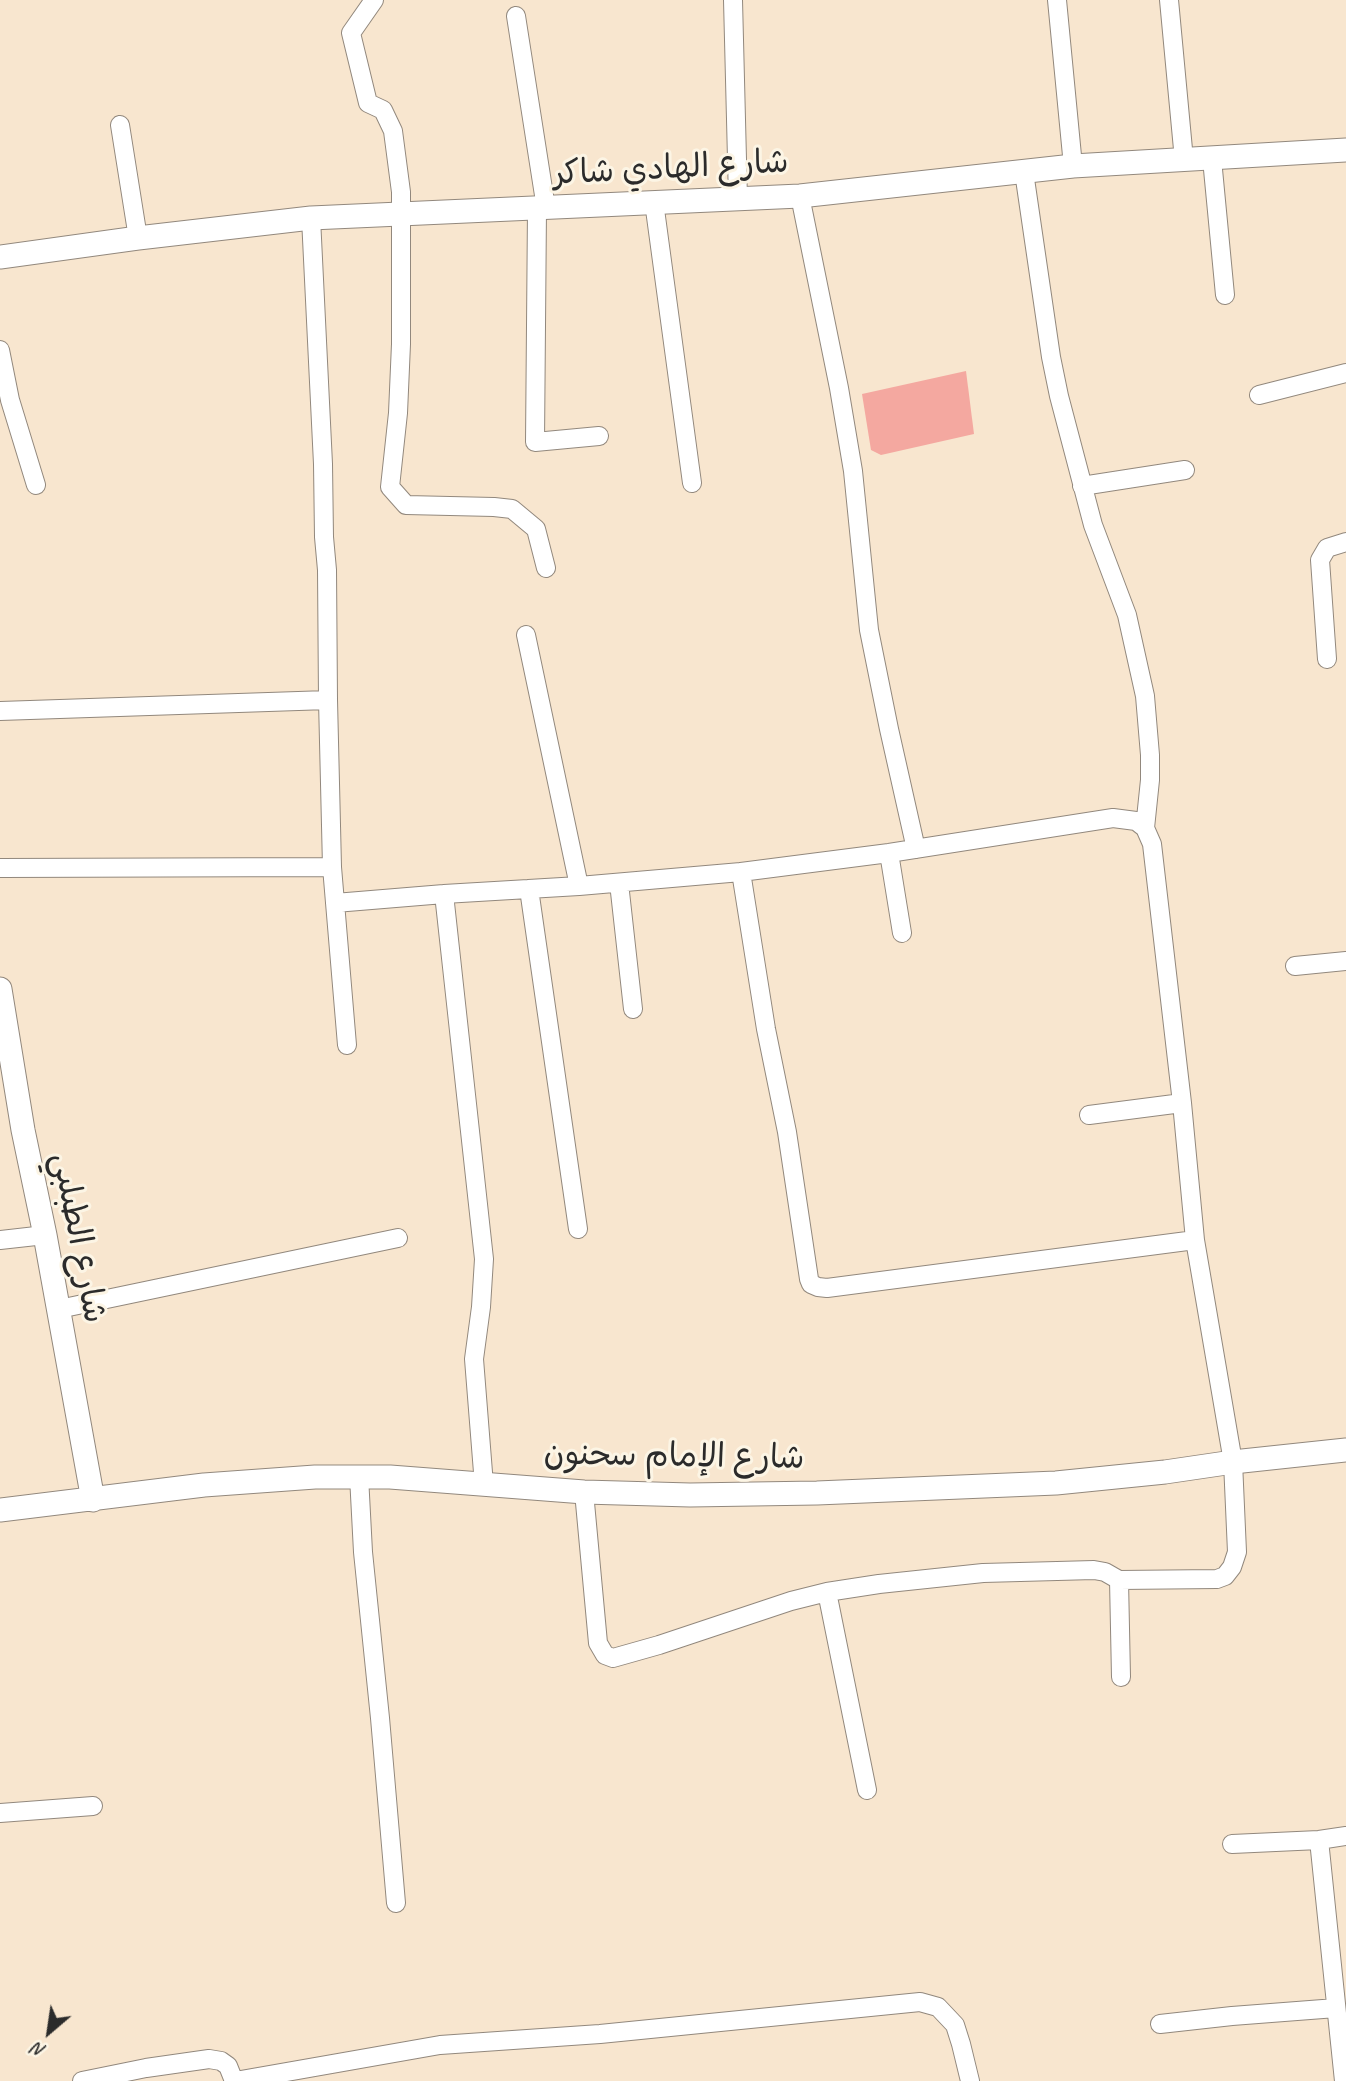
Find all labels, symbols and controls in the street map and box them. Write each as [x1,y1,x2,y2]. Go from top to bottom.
street label: شارع الهادي شاكر [552,143,790,195]
street label: شارع الطبلبي [42,1150,114,1326]
street label: شارع الإمام سحنون [543,1435,805,1479]
north arrow [14,1997,84,2067]
text: N [28,2037,50,2064]

